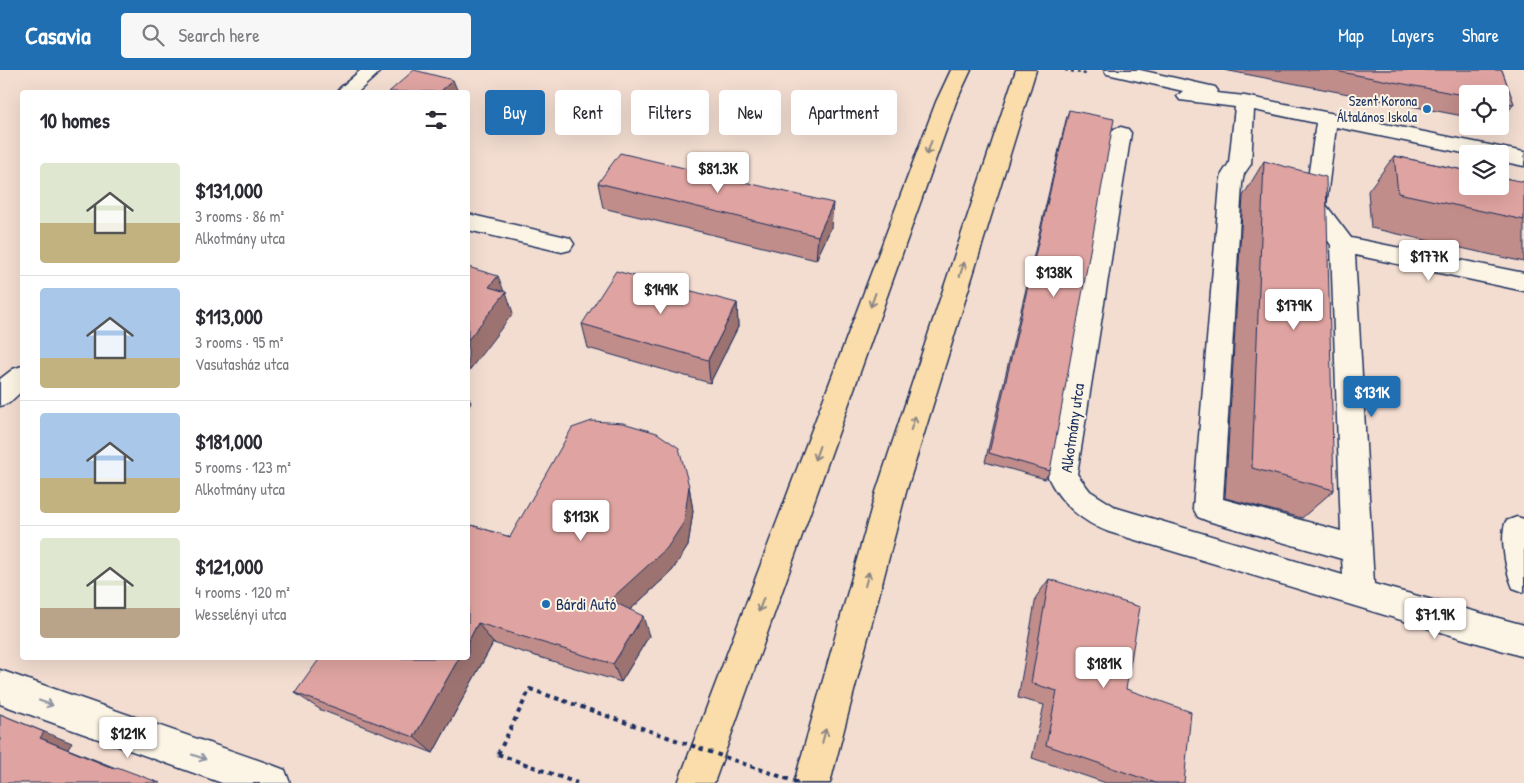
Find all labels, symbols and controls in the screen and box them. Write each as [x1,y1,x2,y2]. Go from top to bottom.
search box [121,13,471,58]
text: Casavia [25,19,91,51]
icon: search [139,21,167,49]
text: Search here [179,22,260,48]
text: Map [1338,23,1364,48]
text: Layers [1392,23,1434,48]
text: Share [1462,23,1499,48]
map controls [1459,85,1509,195]
button: locate [1459,85,1509,135]
chip: Buy [485,90,545,135]
chip: Rent [555,90,621,135]
chip: Filters [631,90,709,135]
chip: New [719,90,781,135]
chip: Apartment [791,90,897,135]
place label: Szent Korona Általános Iskola [1337,91,1418,126]
marker: Szent Korona Általános Iskola [1421,103,1433,115]
text: 10 homes [40,106,110,135]
icon: filters [422,106,450,134]
one-way arrow [924,139,933,155]
button: layers [1459,145,1509,195]
pin: $81.3K [677,152,759,194]
text: $81.3K [698,157,738,179]
text: $131,000 [195,176,263,205]
icon: home [80,183,140,243]
text: 3 rooms · 86 m² [195,205,284,227]
text: Alkotmány utca [195,227,285,249]
pin: $177K [1394,240,1464,282]
text: $177K [1410,245,1448,267]
pin: $138K [1019,256,1089,298]
one-way arrow [958,261,968,277]
text: $138K [1036,261,1072,283]
pin: $149K [626,272,696,315]
text: $149K [644,278,678,300]
pin: $179K [1259,288,1329,331]
one-way arrow [868,292,877,307]
text: $179K [1276,294,1312,316]
text: $113,000 [195,302,263,331]
icon: home [80,308,140,368]
text: 3 rooms · 95 m² [195,331,283,353]
text: Vasutasház utca [195,353,289,375]
pin: $131K [1337,376,1407,418]
text: $131K [1354,381,1390,403]
street label: Alkotmány utca [1055,382,1089,474]
one-way arrow [908,416,918,432]
text: $181,000 [195,427,262,456]
icon: home [80,433,140,493]
one-way arrow [812,444,821,460]
text: 5 rooms · 123 m² [195,456,291,478]
text: Alkotmány utca [195,478,285,500]
pin: $113K [546,500,616,542]
text: $113K [563,505,599,527]
text: $121,000 [195,552,263,581]
icon: home [80,558,140,618]
one-way arrow [863,572,872,588]
text: 4 rooms · 120 m² [195,581,290,603]
place label: Bárdi Autó [556,593,617,615]
one-way arrow [756,597,765,612]
marker: Bárdi Autó [540,598,552,610]
pin: $71.9K [1394,598,1476,640]
text: Wesselényi utca [195,603,286,625]
text: $71.9K [1415,603,1455,625]
pin: $181K [1069,646,1139,689]
text: $181K [1086,652,1122,674]
one-way arrow [38,699,53,708]
pin: $121K [93,716,163,759]
text: $121K [110,722,146,744]
one-way arrow [820,728,830,744]
one-way arrow [191,753,207,762]

